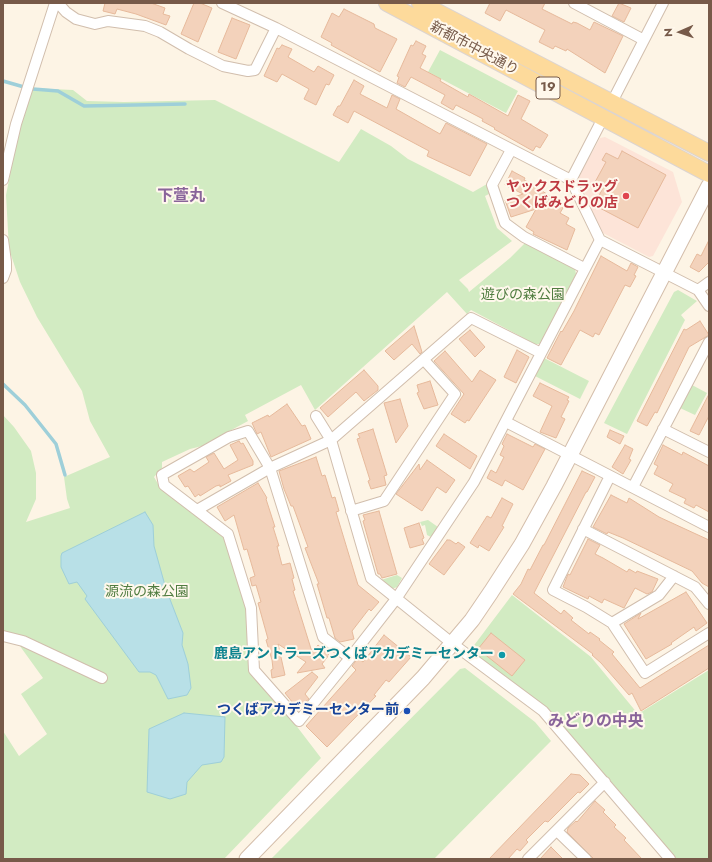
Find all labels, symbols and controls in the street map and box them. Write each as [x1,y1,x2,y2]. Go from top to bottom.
north arrow [660,12,700,52]
street label: 新都市中央通り [427,19,521,79]
text: N [660,28,676,37]
road number: 19 [536,77,560,99]
place label: ヤックスドラッグ つくばみどりの店 [506,180,618,212]
district label: 下萱丸 [157,187,205,207]
marker: ヤックスドラッグ つくばみどりの店 [621,191,631,201]
park label: 遊びの森公園 [481,288,565,304]
park label: 源流の森公園 [105,585,189,601]
place label: 鹿島アントラーズつくばアカデミーセンター [214,647,494,663]
marker: 鹿島アントラーズつくばアカデミーセンター [497,650,507,660]
place label: つくばアカデミーセンター前 [217,703,399,719]
marker: つくばアカデミーセンター前 [402,706,412,716]
district label: みどりの中央 [548,712,644,732]

